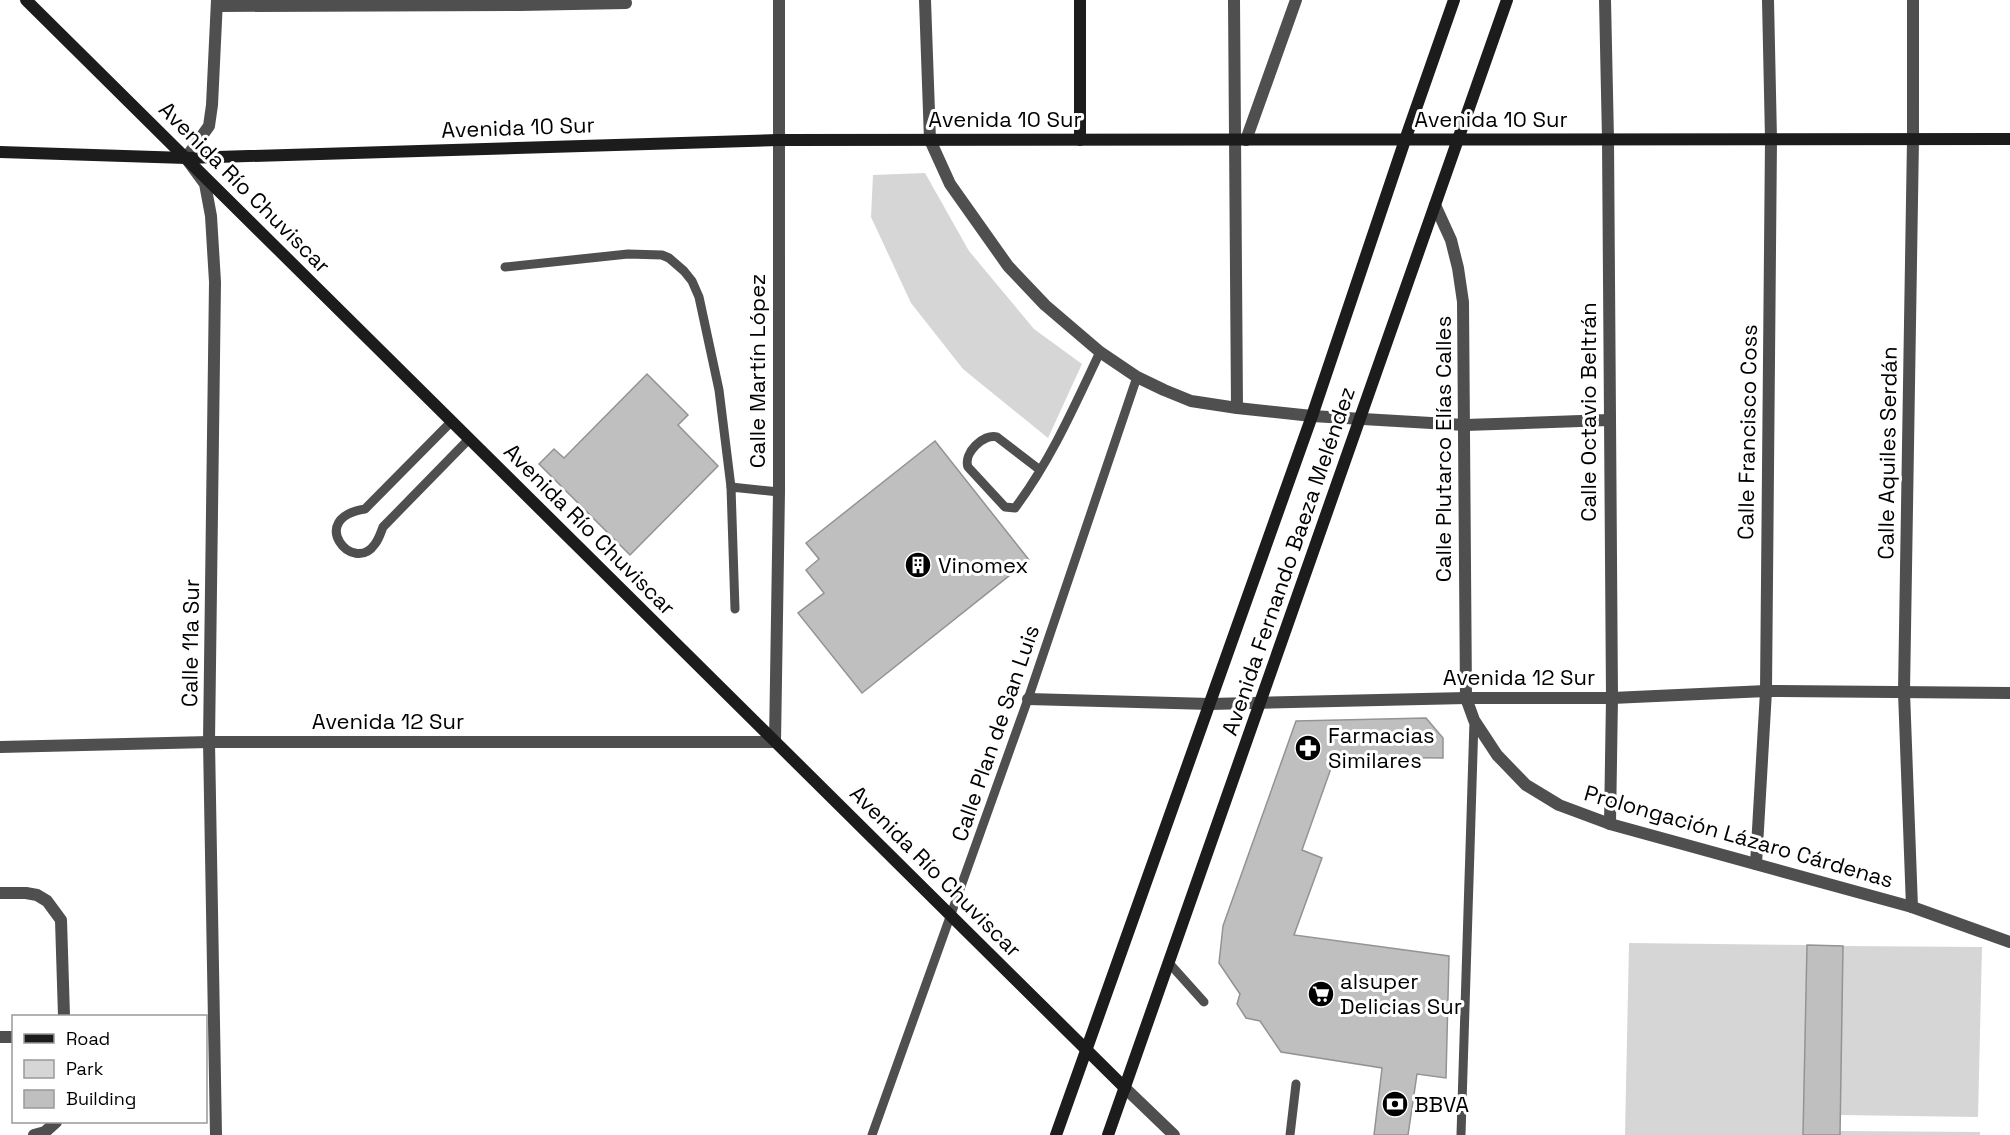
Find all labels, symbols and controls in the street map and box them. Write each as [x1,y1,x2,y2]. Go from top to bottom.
street label: Avenida Río Chuviscar [153,95,337,279]
street label: Avenida 10 Sur [928,105,1082,133]
street label: Avenida 10 Sur [1414,105,1568,133]
street label: Avenida 10 Sur [441,110,595,144]
street label: Calle Martín López [743,274,771,468]
street label: Calle Octavio Beltrán [1574,302,1602,522]
street label: Calle Plutarco Elías Calles [1429,316,1457,582]
street label: Calle Francisco Coss [1731,324,1763,540]
street label: Calle Aquiles Serdán [1871,346,1903,560]
street label: Avenida Fernando Baeza Meléndez [1215,383,1361,739]
street label: Avenida Río Chuviscar [498,437,682,621]
building icon: Vinomex [903,550,933,580]
place label: Vinomex [938,551,1028,579]
street label: Calle 11a Sur [175,579,205,707]
street label: Calle Plan de San Luis [945,621,1045,845]
street label: Avenida 12 Sur [1443,663,1595,691]
street label: Avenida 12 Sur [312,707,464,735]
place label: Farmacias Similares [1328,721,1435,774]
pharmacy icon: Farmacias Similares [1293,733,1323,763]
street label: Prolongación Lázaro Cárdenas [1581,778,1897,894]
street label: Avenida Río Chuviscar [844,779,1028,963]
place label: alsuper Delicias Sur [1340,967,1462,1020]
supermarket icon: alsuper Delicias Sur [1306,979,1336,1009]
legend [12,1015,207,1123]
text: Road [66,1027,110,1050]
text: Park [66,1057,104,1080]
text: Building [66,1087,136,1110]
bank icon: BBVA [1380,1089,1410,1119]
place label: BBVA [1414,1090,1469,1118]

